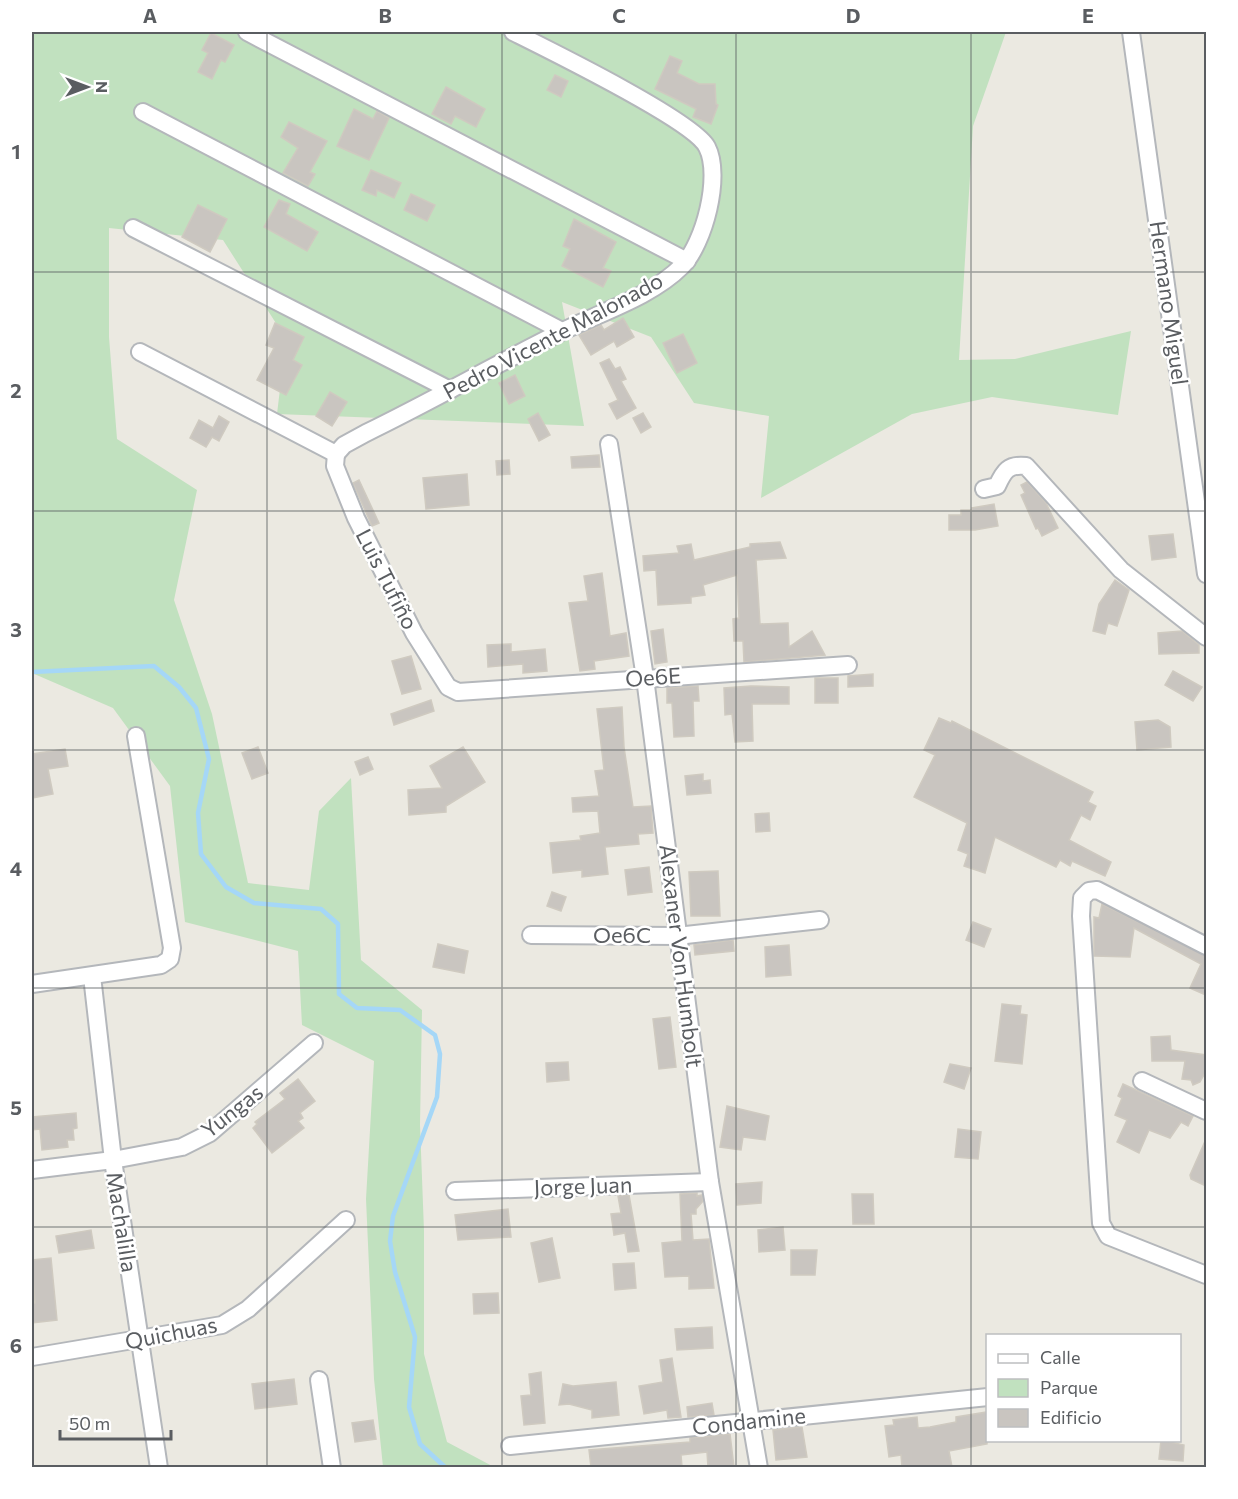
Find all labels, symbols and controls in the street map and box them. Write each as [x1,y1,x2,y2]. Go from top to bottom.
text: A [143,3,157,27]
text: B [378,3,392,27]
text: C [612,3,626,27]
text: D [846,3,860,27]
text: E [1082,3,1094,27]
north arrow [57,57,117,117]
text: N [93,81,112,93]
text: 1 [11,139,21,163]
street label: Hermano Miguel [1145,219,1194,387]
street label: Pedro Vicente Malonado [438,266,667,405]
text: 2 [10,378,22,402]
street label: Luis Tufiño [351,524,424,634]
text: 3 [10,617,22,641]
street label: Oe6E [624,661,682,692]
street label: Alexaner Von Humbolt [654,843,709,1069]
text: 4 [10,856,22,880]
street label: Oe6C [593,921,651,948]
street label: Yungas [195,1078,268,1143]
text: 5 [10,1095,22,1119]
street label: Machalilla [101,1170,144,1274]
street label: Jorge Juan [533,1170,633,1201]
street label: Quichuas [123,1310,219,1355]
text: 6 [10,1333,22,1357]
legend [986,1334,1181,1442]
text: Calle [1040,1346,1080,1368]
text: Parque [1040,1376,1098,1398]
street label: Condamine [691,1401,807,1440]
scale bar [60,1403,171,1441]
text: Edificio [1040,1406,1102,1428]
text: 50 m [69,1412,110,1434]

